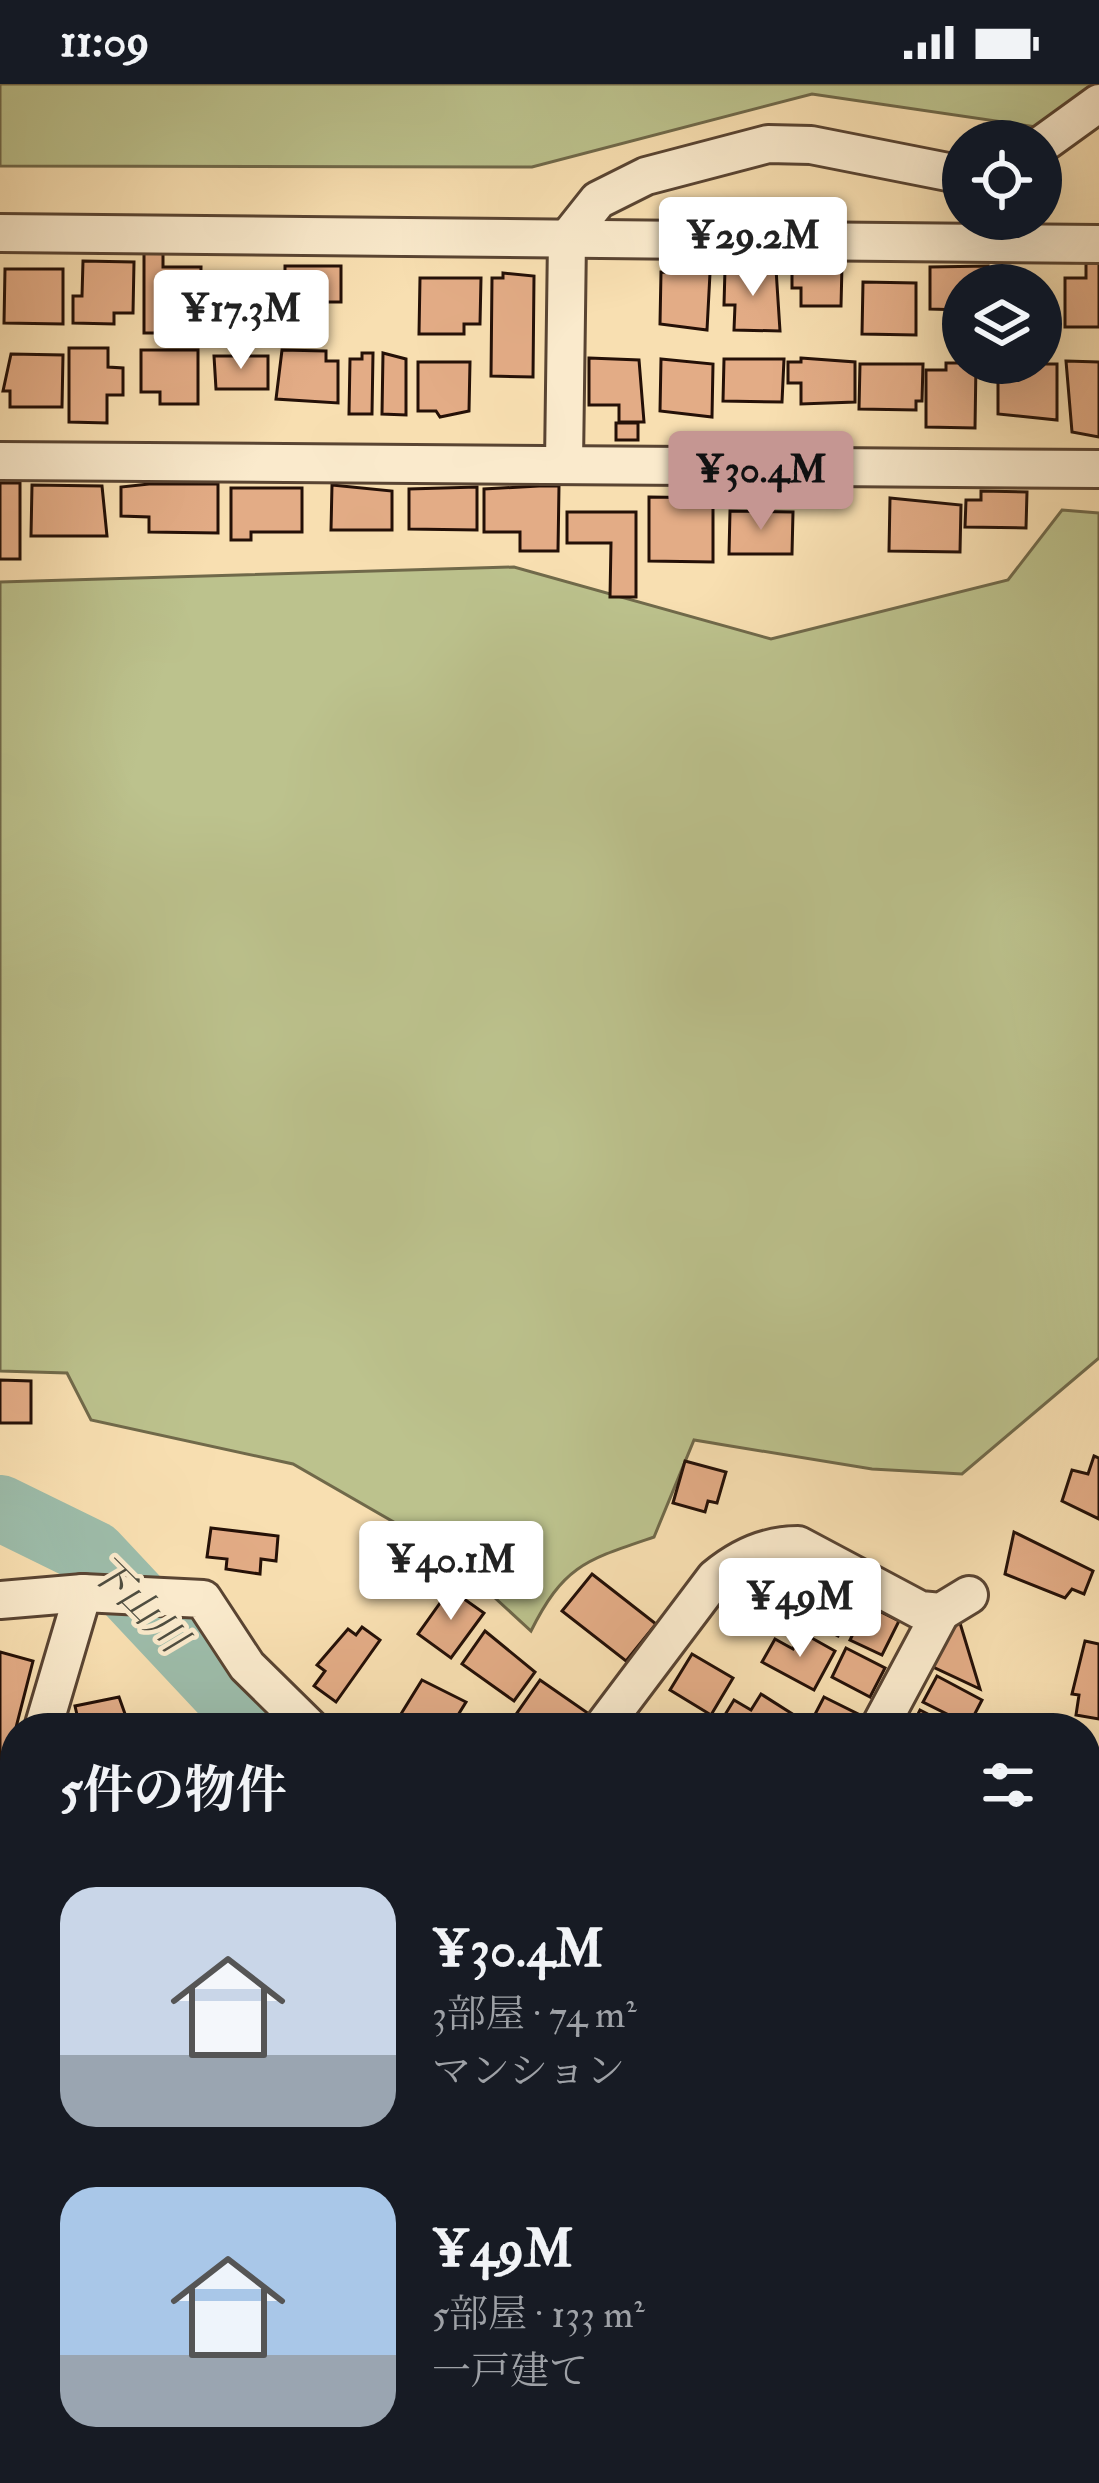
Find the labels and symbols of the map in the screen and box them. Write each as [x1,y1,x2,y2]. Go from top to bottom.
pin: ¥29.2M [655,197,851,299]
pin: ¥17.3M [143,270,339,372]
pin: ¥30.4M [663,431,859,533]
pin: ¥40.1M [353,1521,549,1623]
water label: 下山川 [79,1545,200,1666]
pin: ¥49M [729,1558,871,1660]

